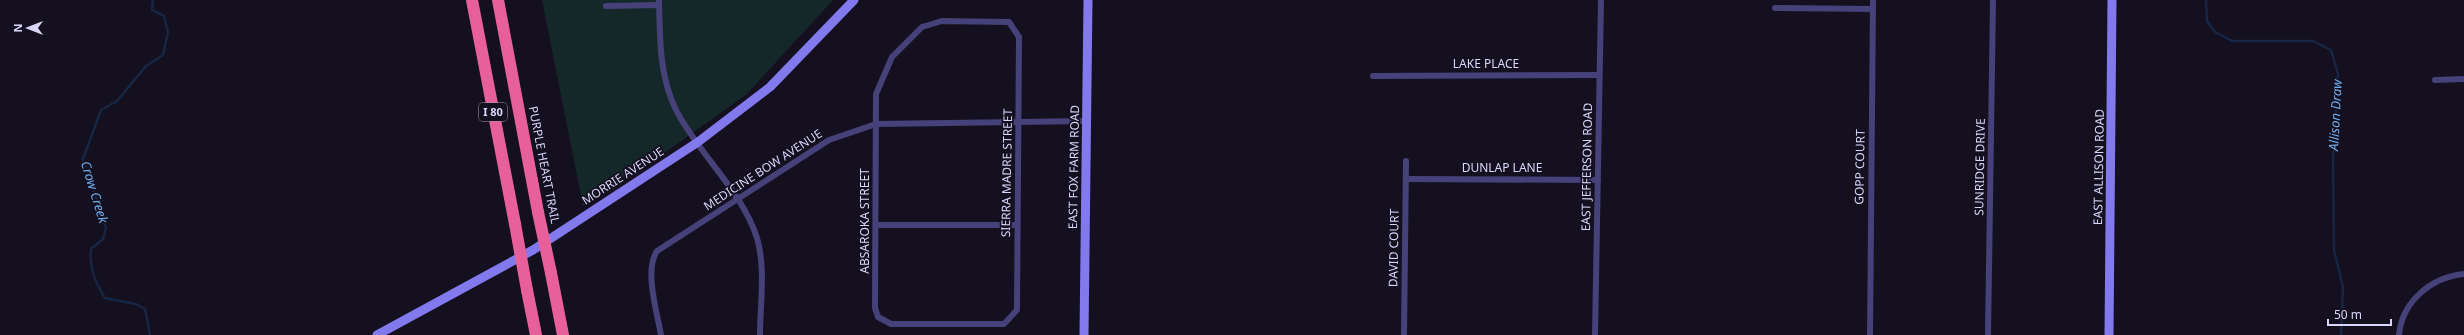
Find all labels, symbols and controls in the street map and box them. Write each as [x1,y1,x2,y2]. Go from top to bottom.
north arrow [8,8,48,48]
text: N [10,24,25,32]
street label: LAKE PLACE [1453,55,1519,72]
water label: Allison Draw [2324,78,2346,152]
street label: EAST JEFFERSON ROAD [1577,102,1596,231]
road number: I 80 [479,103,507,121]
street label: EAST FOX FARM ROAD [1064,104,1083,229]
street label: PURPLE HEART TRAIL [525,105,564,225]
street label: SIERRA MADRE STREET [997,108,1016,237]
street label: EAST ALLISON ROAD [2089,108,2108,225]
street label: SUNRIDGE DRIVE [1970,118,1989,216]
street label: MEDICINE BOW AVENUE [700,125,825,214]
street label: GOPP COURT [1850,129,1869,205]
street label: MORRIE AVENUE [578,143,667,208]
water label: Crow Creek [77,159,113,226]
street label: DUNLAP LANE [1462,159,1542,176]
street label: ABSAROKA STREET [856,168,873,274]
street label: DAVID COURT [1384,208,1403,287]
scale bar [2328,301,2391,327]
text: 50 m [2334,306,2362,323]

